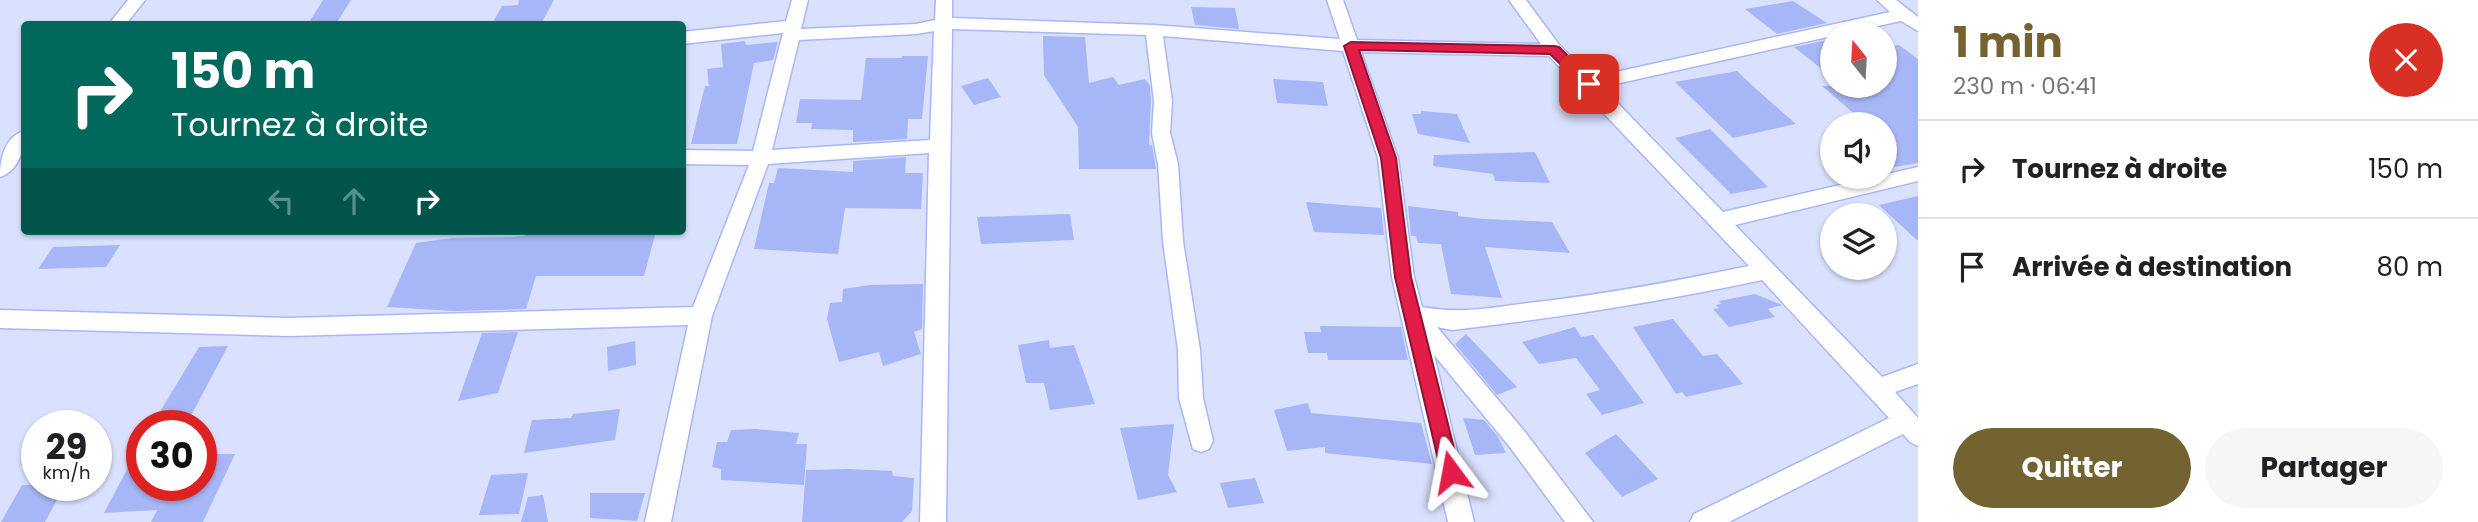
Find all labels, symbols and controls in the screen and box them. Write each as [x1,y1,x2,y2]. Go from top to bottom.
text: 1 min [1953,13,2063,72]
north arrow [1820,21,1897,98]
map controls [1820,21,1897,280]
button: close [2369,23,2443,97]
text: 150 m [171,37,316,105]
icon: right [56,49,147,140]
pin [1559,54,1619,114]
icon: arrive [1570,65,1608,103]
text: 230 m · 06:41 [1953,70,2097,102]
text: Tournez à droite [171,102,428,147]
button: sound [1820,112,1897,189]
icon: right [1953,150,1991,188]
text: Tournez à droite [2012,151,2227,187]
text: 150 m [2368,151,2443,187]
icon: left [262,182,300,220]
icon: ahead [335,182,373,220]
icon: right [408,182,446,220]
button: layers [1820,203,1897,280]
icon: arrive [1953,248,1991,286]
text: Arrivée à destination [2012,249,2292,285]
text: 80 m [2377,249,2443,285]
speed limit sign: 30 [126,410,217,501]
text: 29 [46,422,87,471]
button: Quitter [1953,428,2191,508]
button: Partager [2205,428,2443,508]
position arrow [1414,435,1488,509]
text: km/h [43,460,90,485]

